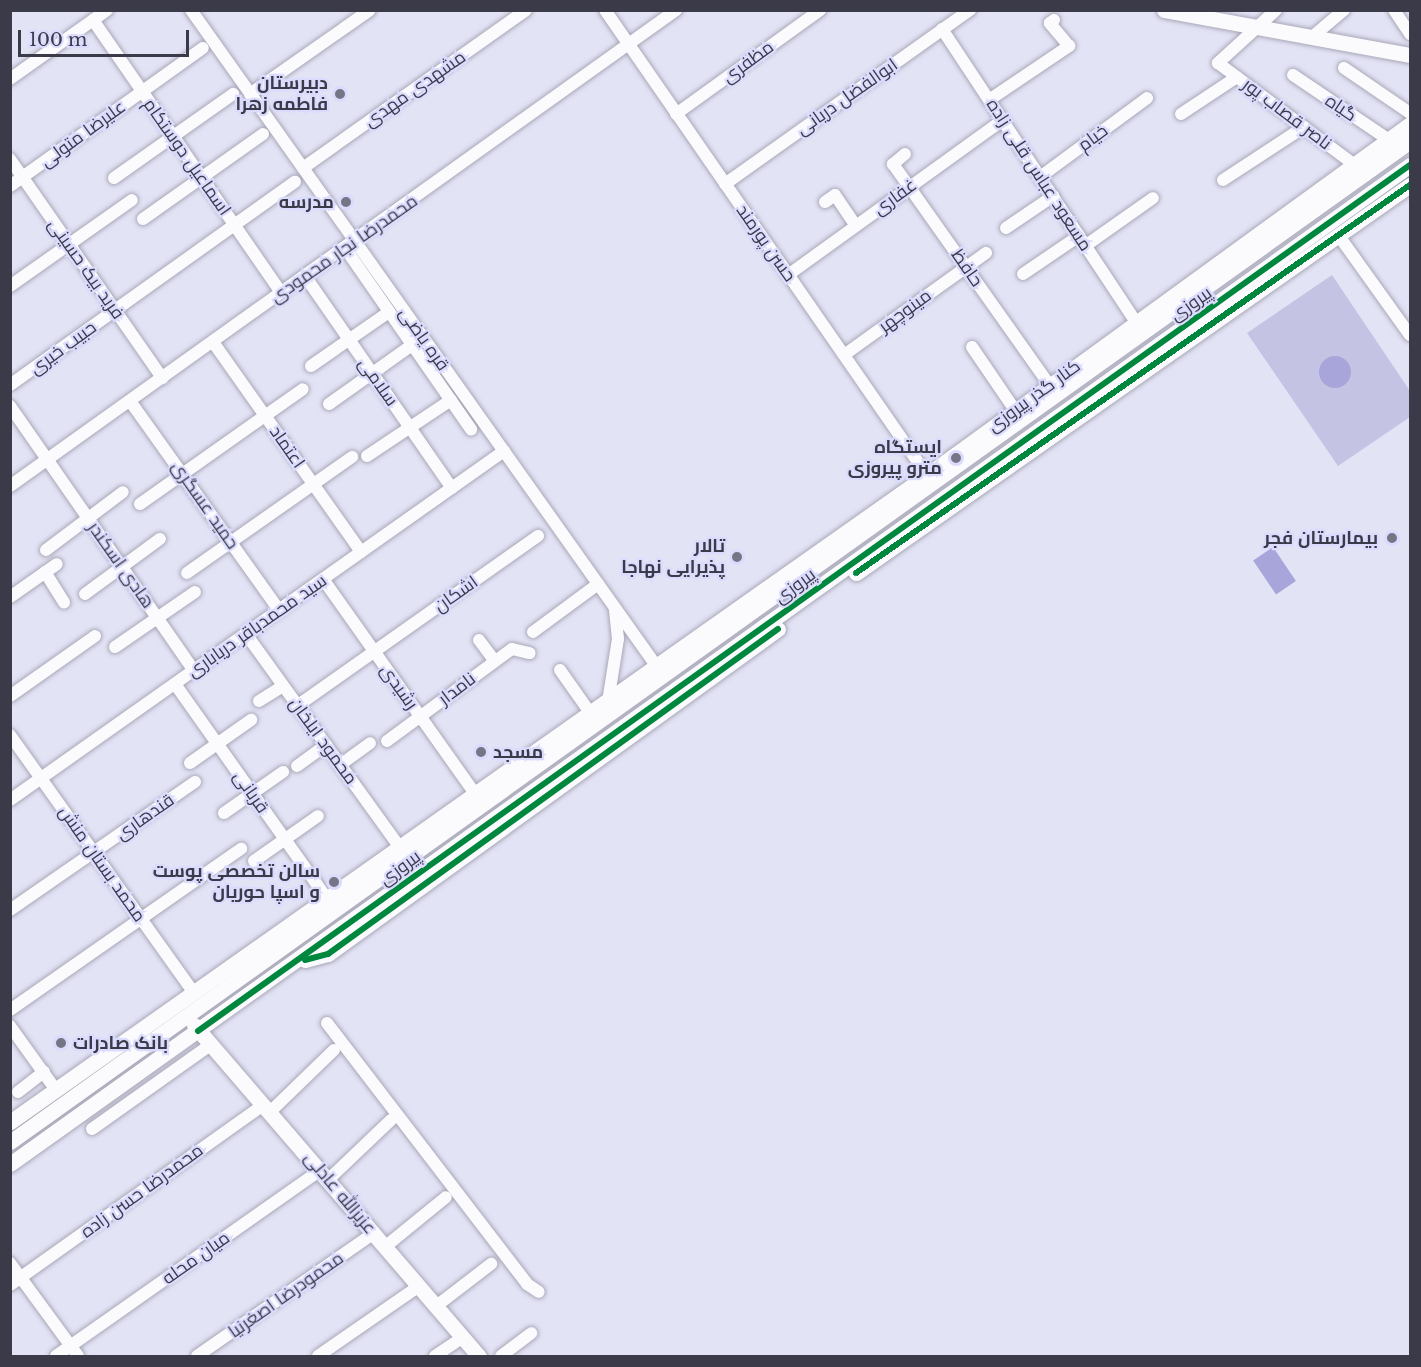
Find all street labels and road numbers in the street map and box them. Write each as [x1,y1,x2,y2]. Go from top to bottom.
street label: مظفری [718,36,778,88]
street label: مشهدی مهدی [360,46,470,132]
street label: ابوالفضل دریانی [792,54,902,140]
street label: ناصر قصاب پور [1238,74,1336,154]
street label: گیاه [1321,90,1361,126]
street label: اسماعیل دوستکام [139,94,235,220]
street label: مسعود عباس قلی زاده [982,95,1096,255]
street label: علیرضا متولی [36,96,130,172]
street label: خیام [1074,120,1112,156]
street label: غفاری [869,174,921,220]
street label: محمدرضا نجار محمودی [266,190,422,308]
street label: حسن پورمند [732,200,800,286]
street label: فرید بیک حسینی [43,215,129,323]
street label: حافظ [947,245,987,291]
street label: پیروزی [1166,282,1216,326]
street label: مینوچهر [874,285,936,337]
street label: قره یاضی [394,303,454,375]
street label: حبیب خیری [25,317,101,379]
street label: سلامی [354,354,402,410]
street label: کنار گذر پیروزی [983,355,1085,437]
street label: اعتماد [265,422,309,472]
street label: حمید عسگری [167,457,243,553]
street label: هادی اسکندر [83,517,159,613]
street label: پیروزی [770,564,820,608]
street label: سید محمدباقر دریاباری [183,570,331,682]
street label: اشکان [430,571,482,617]
street label: رشیدی [376,660,422,714]
street label: نامدار [434,668,480,710]
street label: محمود ایلخان [284,693,362,789]
street label: قربانی [229,766,273,818]
street label: قندهاری [112,789,178,845]
street label: محمد بستان منش [54,802,150,926]
street label: پیروزی [375,846,425,890]
street label: محمدرضا حسن زاده [77,1139,207,1243]
street label: عزیزالله عادلی [299,1147,381,1239]
street label: میان محله [158,1227,234,1289]
street label: محمودرضا اصغرنیا [224,1247,348,1343]

